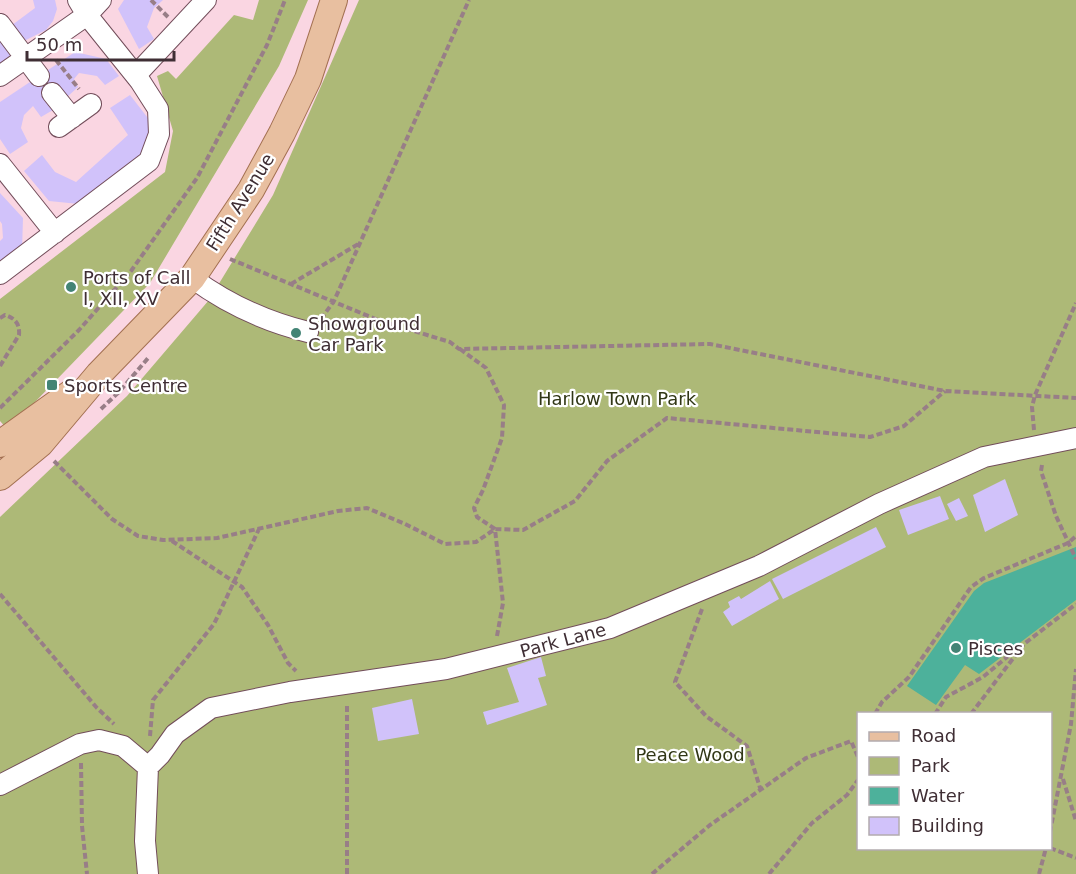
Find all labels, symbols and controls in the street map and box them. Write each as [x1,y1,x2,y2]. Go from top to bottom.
scale bar [27,24,174,62]
text: 50 m [36,34,82,55]
street label: Fifth Avenue [202,149,278,255]
place label: Ports of Call I, XII, XV [83,267,190,309]
marker: Ports of Call I, XII, XV [64,280,78,294]
place label: Showground Car Park [308,313,420,355]
marker: Showground Car Park [289,326,303,340]
place label: Sports Centre [64,375,188,396]
marker: Sports Centre [45,378,59,392]
park label: Harlow Town Park [538,388,697,409]
street label: Park Lane [518,618,608,662]
place label: Pisces [968,638,1023,659]
marker: Pisces [949,641,963,655]
legend [857,712,1052,850]
text: Road [911,725,956,746]
park label: Peace Wood [635,744,745,765]
text: Park [911,755,950,776]
text: Water [911,785,965,806]
text: Building [911,815,984,836]

